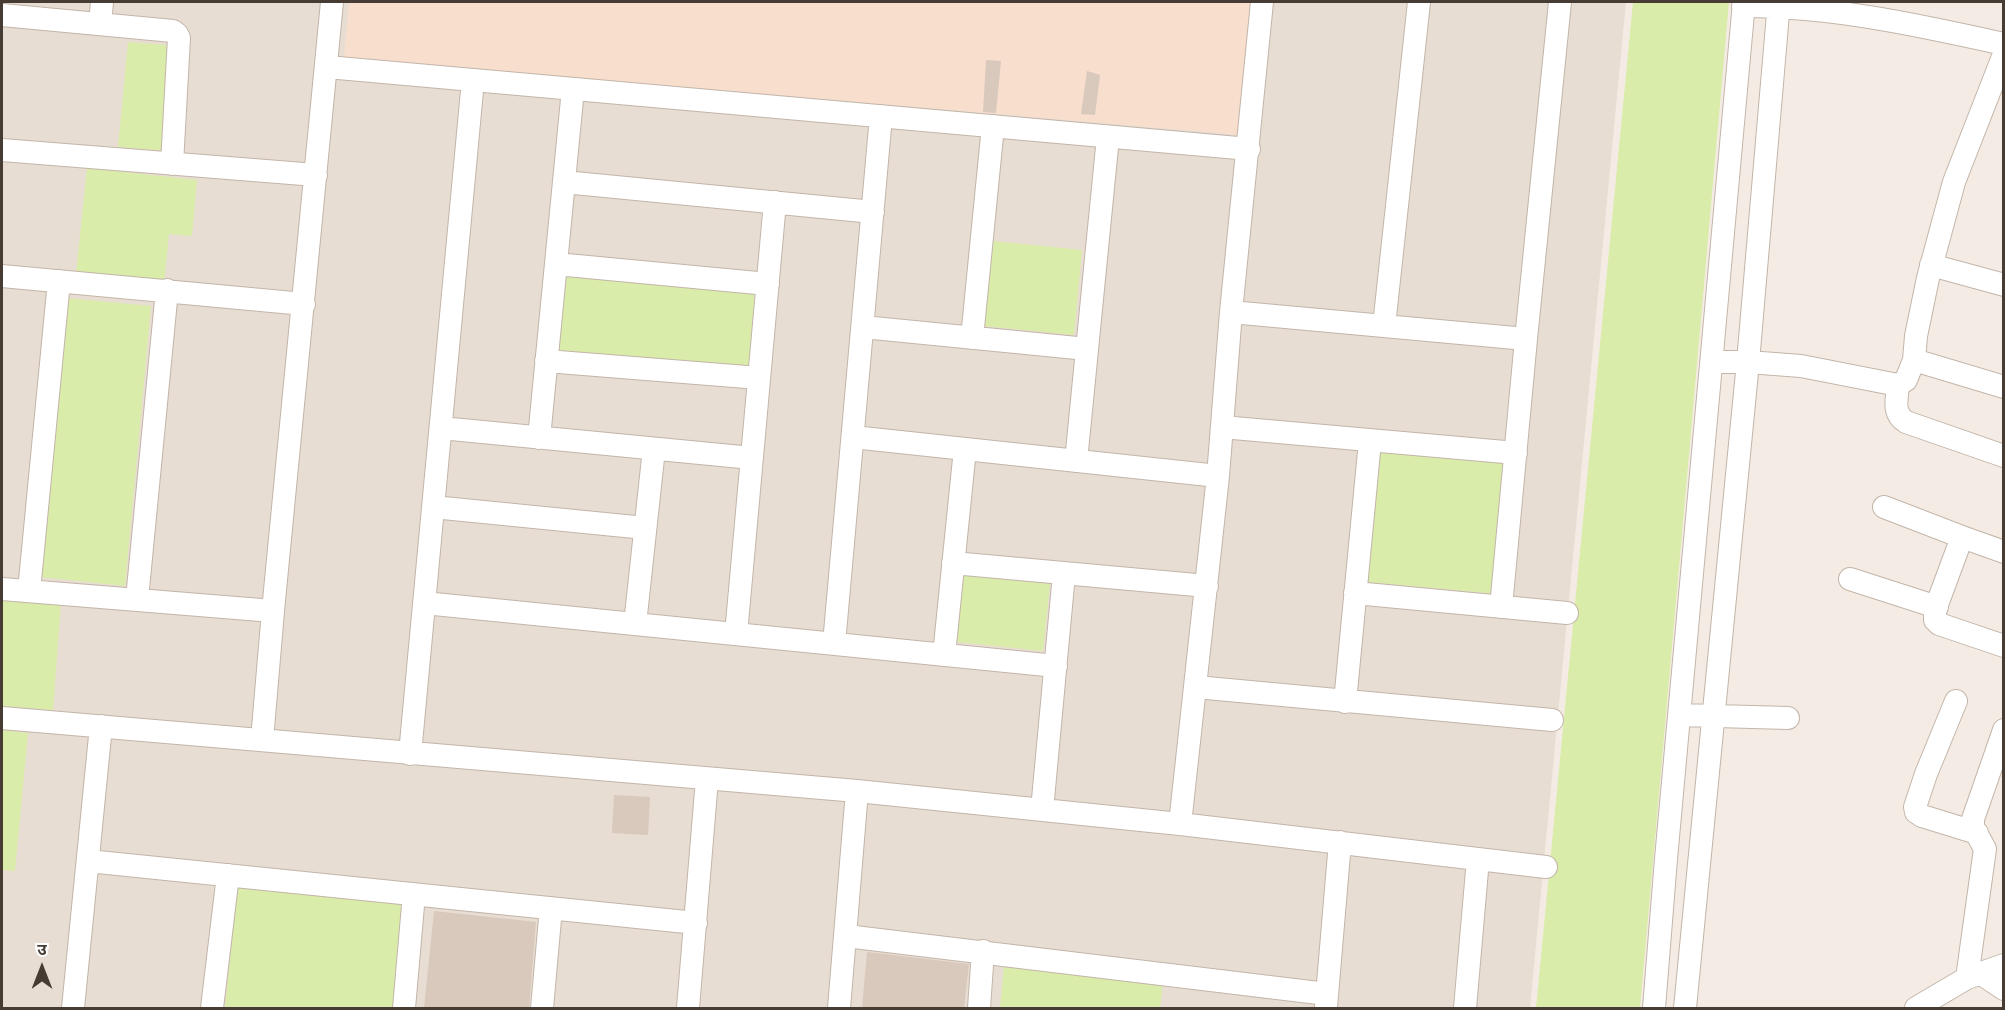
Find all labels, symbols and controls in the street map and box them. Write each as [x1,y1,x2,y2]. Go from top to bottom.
north arrow [12,938,72,998]
text: उ [37,938,47,961]

